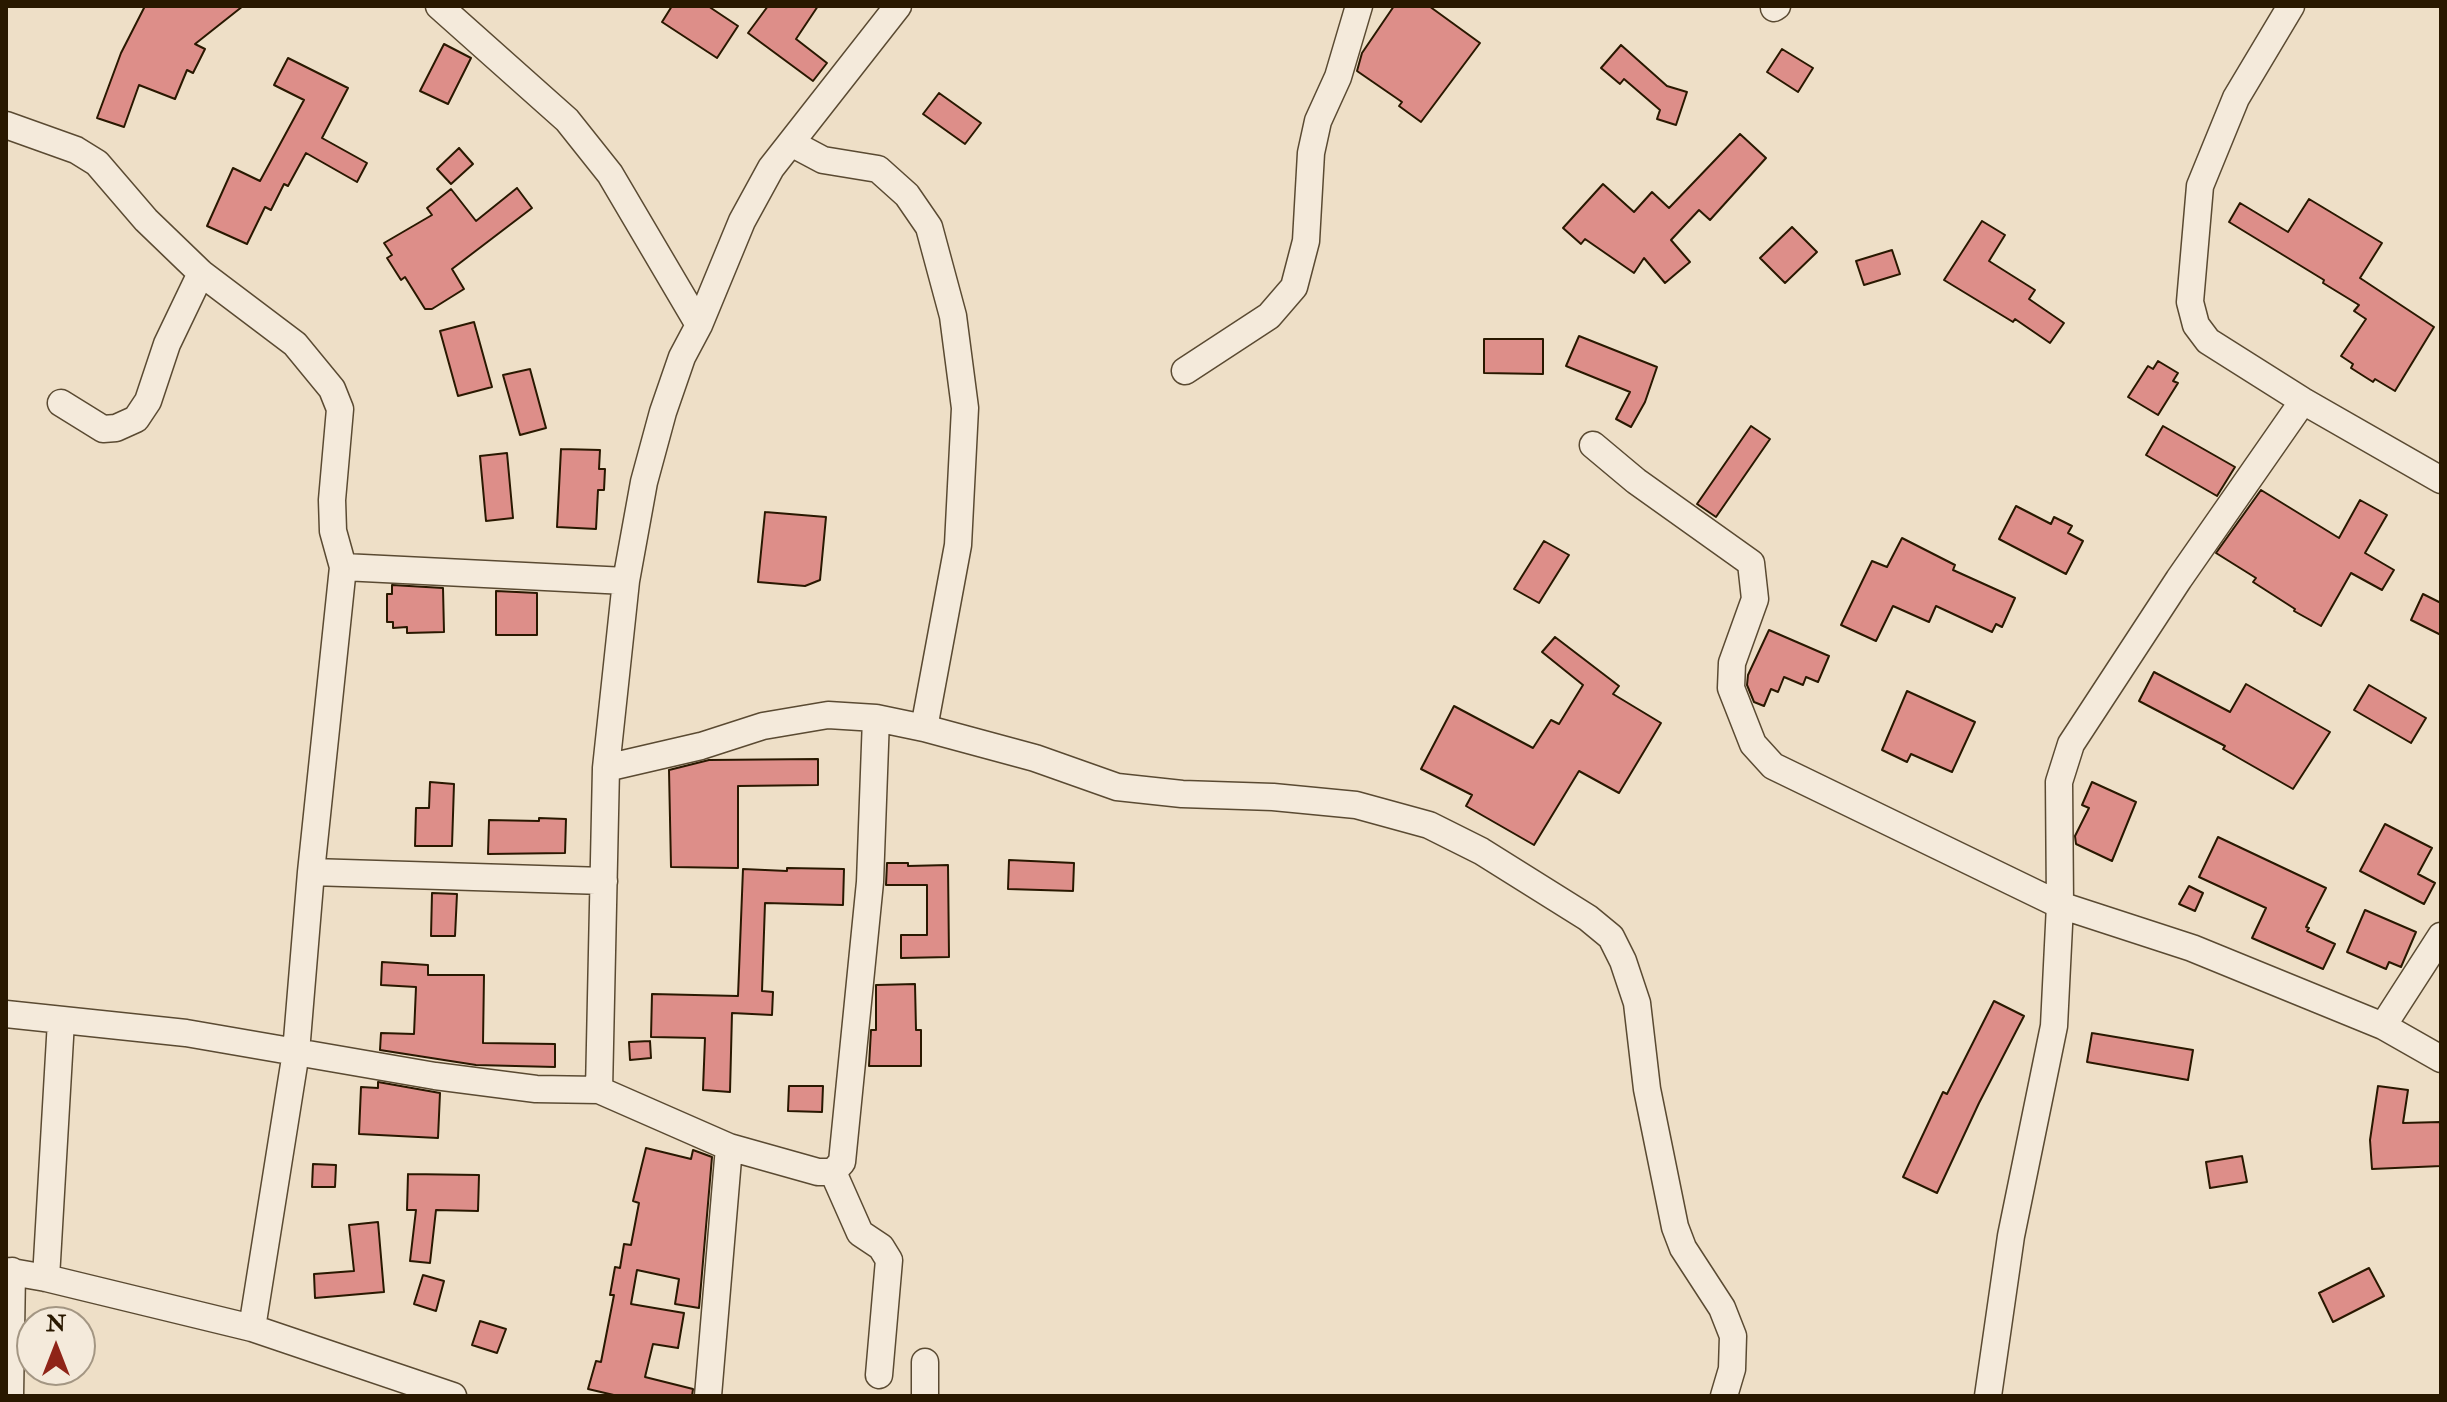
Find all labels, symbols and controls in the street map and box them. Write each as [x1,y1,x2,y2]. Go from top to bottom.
north arrow [16,1306,96,1386]
text: N [46,1310,66,1338]

